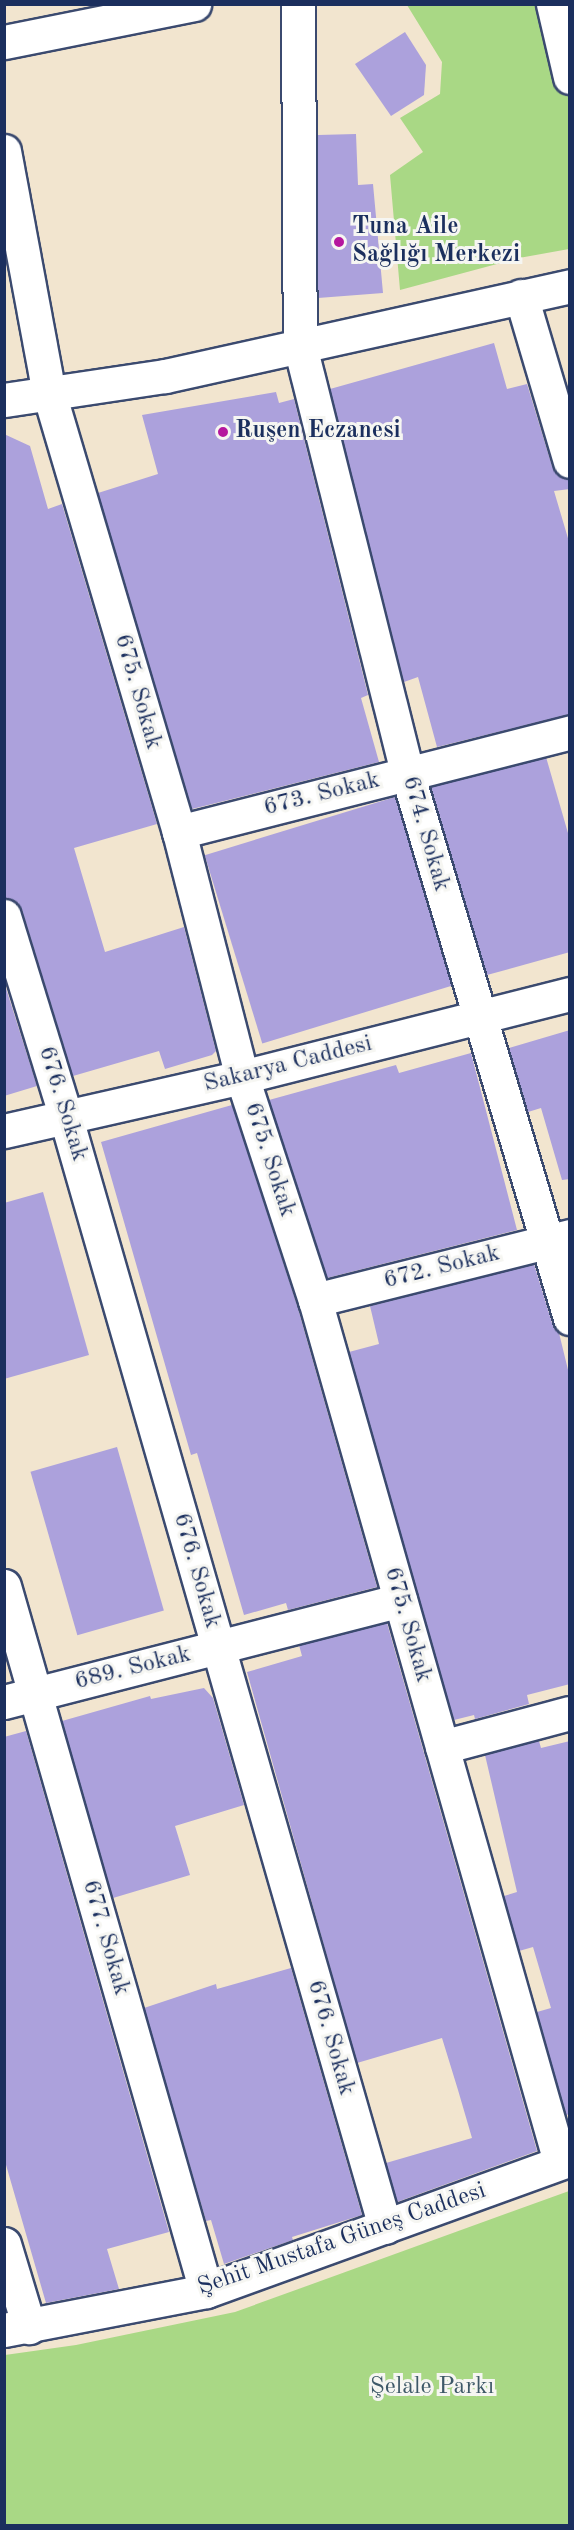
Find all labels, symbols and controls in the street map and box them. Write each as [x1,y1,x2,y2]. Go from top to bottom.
place label: Tuna Aile Sağlığı Merkezi [352,214,520,270]
marker: Tuna Aile Sağlığı Merkezi [330,233,348,251]
place label: Ruşen Eczanesi [235,418,401,446]
marker: Ruşen Eczanesi [216,425,230,439]
street label: 675. Sokak [107,631,167,753]
street label: 673. Sokak [261,767,383,823]
street label: 674. Sokak [395,773,455,895]
street label: Sakarya Caddesi [201,1030,375,1100]
street label: 676. Sokak [31,1043,93,1165]
street label: 675. Sokak [237,1099,301,1221]
street label: 672. Sokak [381,1240,503,1296]
street label: 676. Sokak [166,1510,226,1632]
street label: 675. Sokak [377,1564,437,1686]
street label: 689. Sokak [72,1641,194,1697]
street label: 677. Sokak [75,1877,135,1999]
street label: 676. Sokak [300,1977,360,2099]
street label: Şehit Mustafa Güneş Caddesi [194,2177,490,2303]
park label: Şelale Parkı [370,2374,494,2402]

